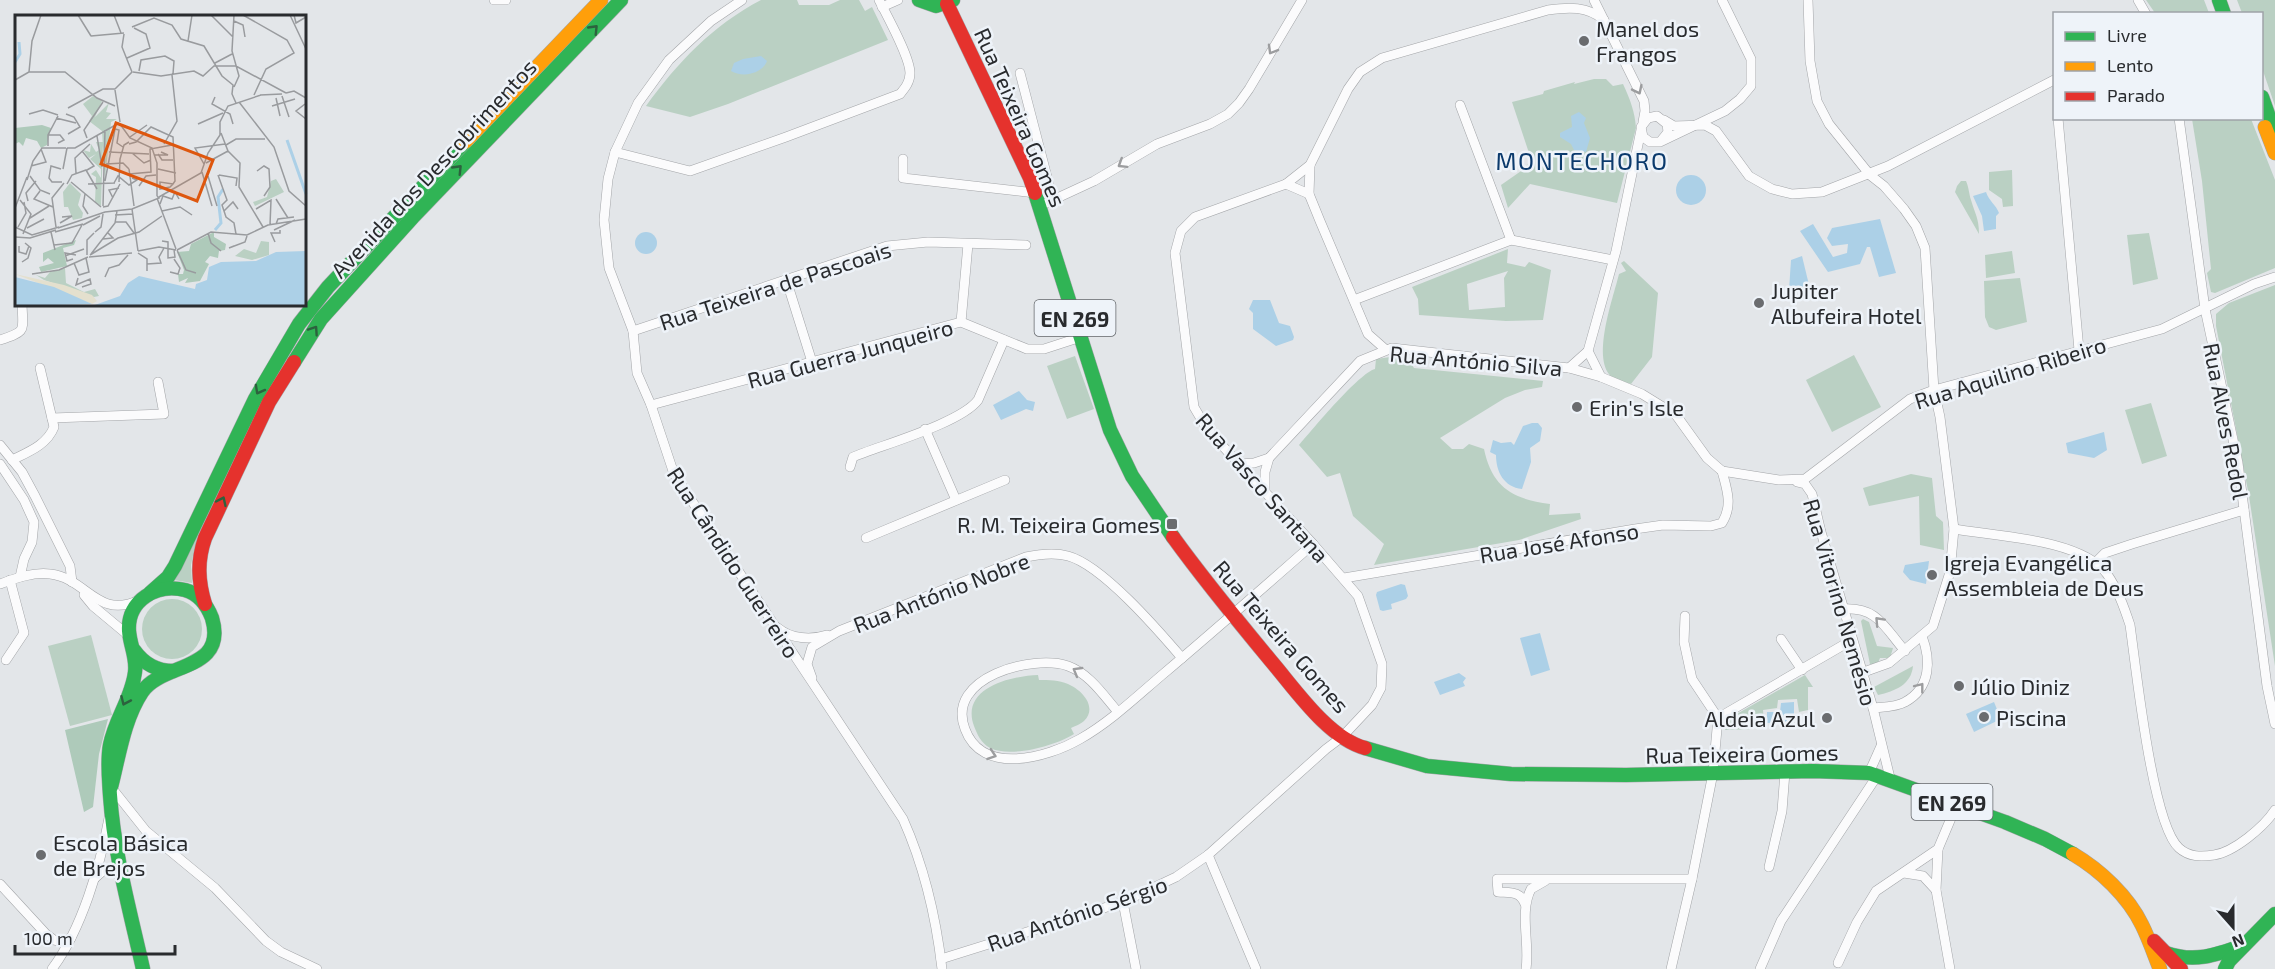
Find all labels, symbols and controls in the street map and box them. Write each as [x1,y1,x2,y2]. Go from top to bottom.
legend [2053,12,2263,120]
inset map [15,15,306,306]
place label: Manel dos Frangos [1596,15,1699,66]
street label: Rua Teixeira Gomes [970,23,1072,211]
text: Livre [2107,24,2147,46]
one-way arrow [586,25,597,36]
marker: Manel dos Frangos [1577,34,1591,48]
one-way arrow [1268,44,1280,54]
street label: Avenida dos Descobrimentos [325,53,541,283]
text: Lento [2107,54,2153,76]
one-way arrow [1631,84,1643,95]
text: Parado [2107,84,2165,106]
district label: MONTECHORO [1496,146,1668,175]
one-way arrow [1118,156,1128,168]
one-way arrow [451,166,462,177]
street label: Rua Teixeira de Pascoais [656,235,894,335]
place label: Jupiter Albufeira Hotel [1771,277,1922,328]
marker: Jupiter Albufeira Hotel [1752,296,1766,310]
road number: EN 269 [1034,300,1116,336]
street label: Rua Guerra Junqueiro [744,313,956,393]
one-way arrow [307,325,318,336]
street label: Rua Aquilino Ribeiro [1911,330,2109,414]
street label: Rua António Silva [1389,340,1563,380]
street label: Rua Alves Redol [2199,341,2255,502]
one-way arrow [255,384,266,395]
place label: Erin's Isle [1589,394,1684,420]
marker: Erin's Isle [1570,400,1584,414]
street label: Rua Vasco Santana [1191,407,1335,567]
street label: Rua Cândido Guerreiro [663,462,805,662]
street label: Rua Vitorino Nemésio [1799,495,1883,709]
one-way arrow [214,497,226,508]
place label: R. M. Teixeira Gomes [957,511,1160,537]
marker: R. M. Teixeira Gomes [1165,517,1179,531]
street label: Rua José Afonso [1478,517,1640,567]
street label: Rua António Nobre [849,546,1033,638]
place label: Igreja Evangélica Assembleia de Deus [1944,549,2144,600]
street label: Rua Teixeira Gomes [1209,555,1355,717]
marker: Igreja Evangélica Assembleia de Deus [1925,568,1939,582]
one-way arrow [1875,617,1886,627]
one-way arrow [1073,667,1083,679]
place label: Júlio Diniz [1971,673,2070,699]
marker: Júlio Diniz [1952,679,1966,693]
one-way arrow [1913,683,1924,694]
one-way arrow [121,695,133,706]
place label: Piscina [1996,704,2067,730]
place label: Aldeia Azul [1704,705,1815,731]
marker: Piscina [1977,710,1991,724]
marker: Aldeia Azul [1820,711,1834,725]
street label: Rua Teixeira Gomes [1645,738,1839,768]
one-way arrow [986,747,997,760]
road number: EN 269 [1912,784,1992,820]
place label: Escola Básica de Brejos [53,829,188,881]
marker: Escola Básica de Brejos [34,848,48,862]
street label: Rua António Sérgio [984,870,1170,956]
north arrow [2203,897,2263,957]
scale bar [15,918,176,956]
text: 100 m [24,927,73,949]
text: N [2230,931,2247,952]

